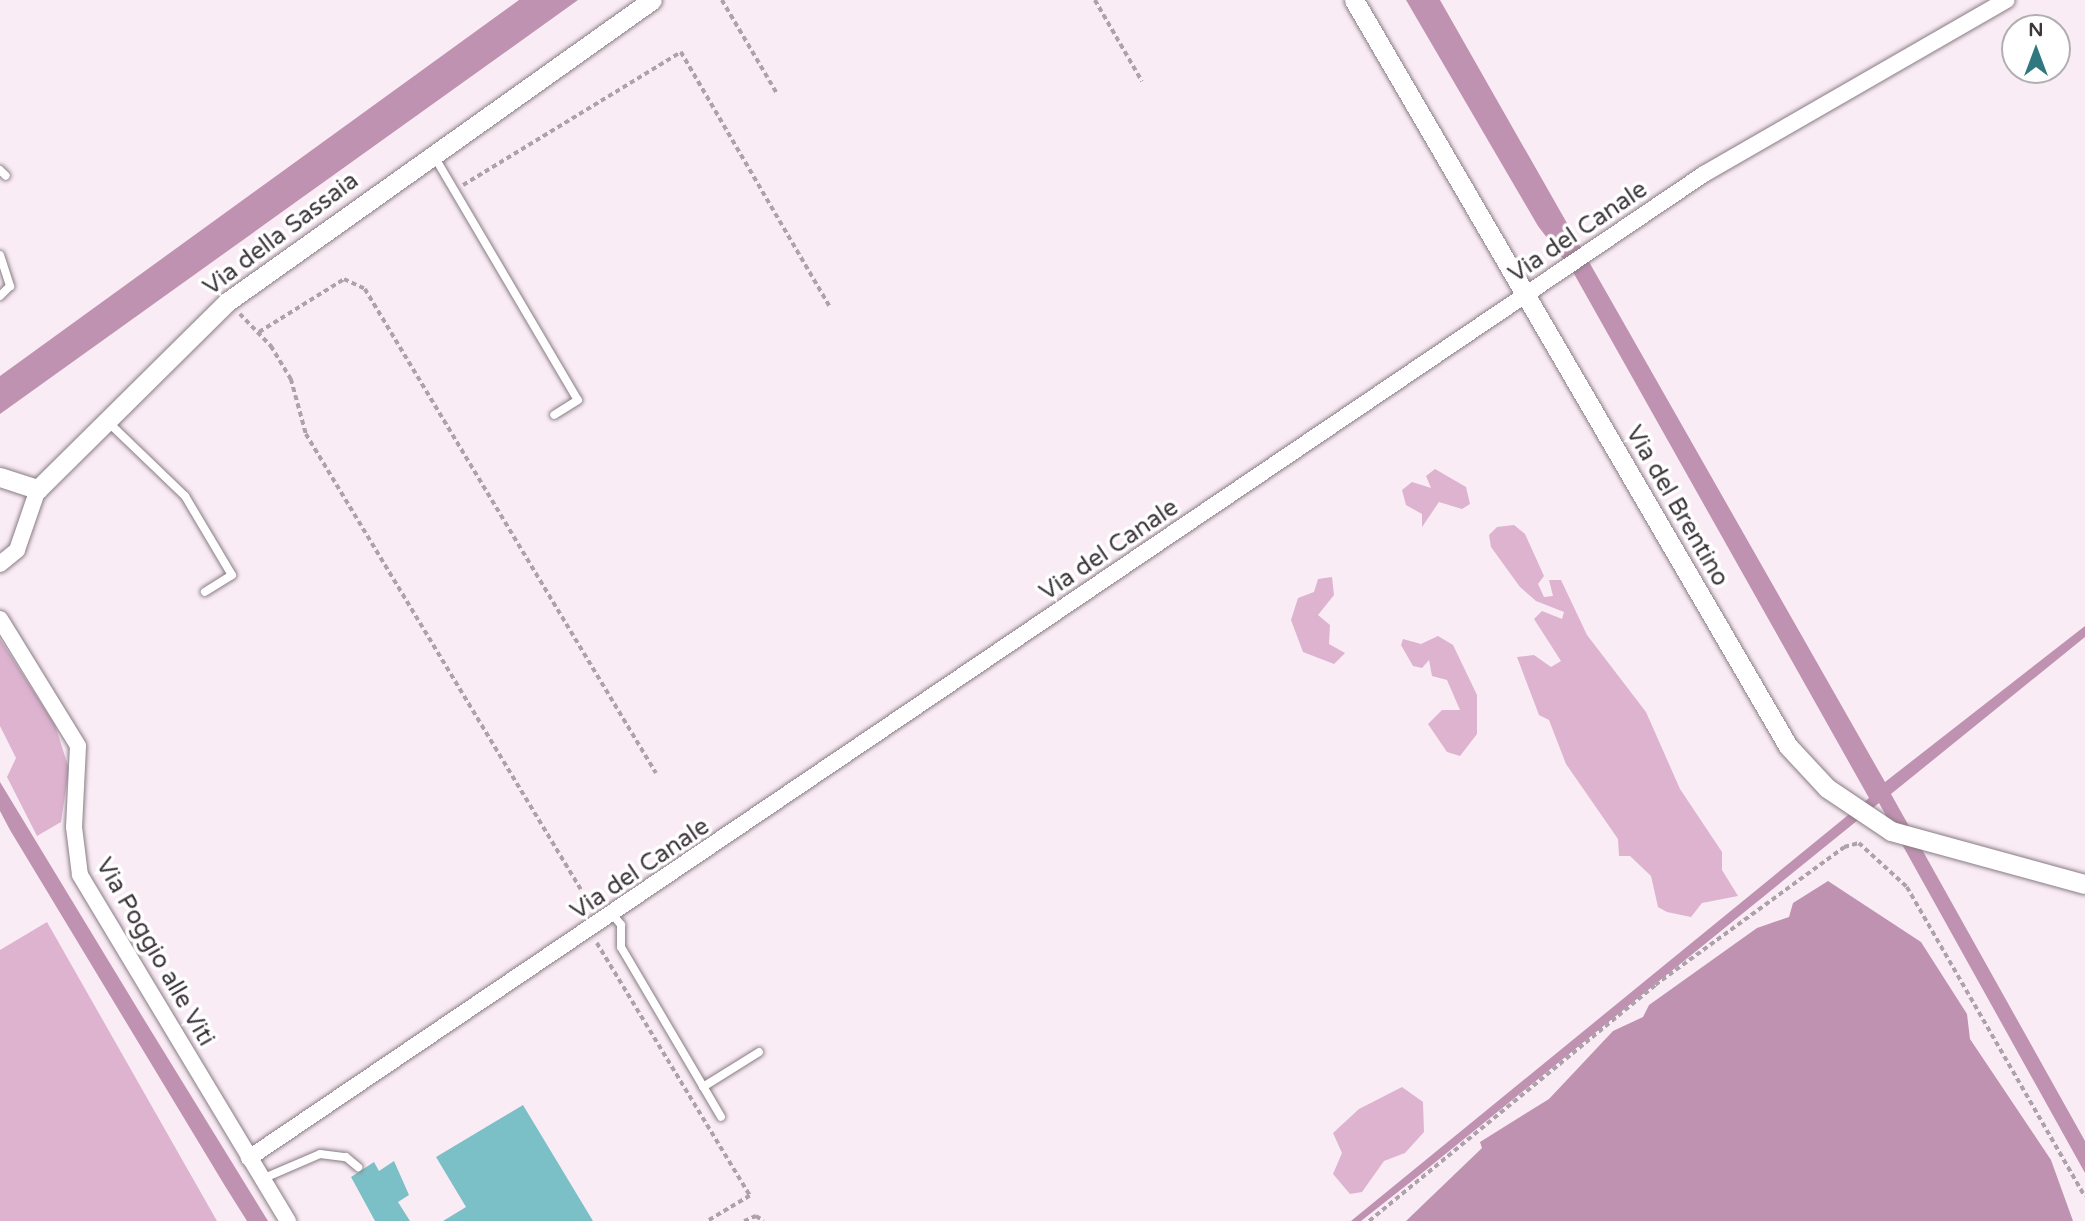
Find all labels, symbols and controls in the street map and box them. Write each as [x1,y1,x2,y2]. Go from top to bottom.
north arrow [2001,14,2071,84]
text: N [2028,19,2044,41]
street label: Via della Sassaia [198,166,364,302]
street label: Via del Canale [1503,175,1653,289]
street label: Via del Brentino [1619,421,1735,591]
street label: Via del Canale [1034,493,1184,607]
street label: Via del Canale [565,812,715,926]
street label: Via Poggio alle Viti [89,853,221,1051]

